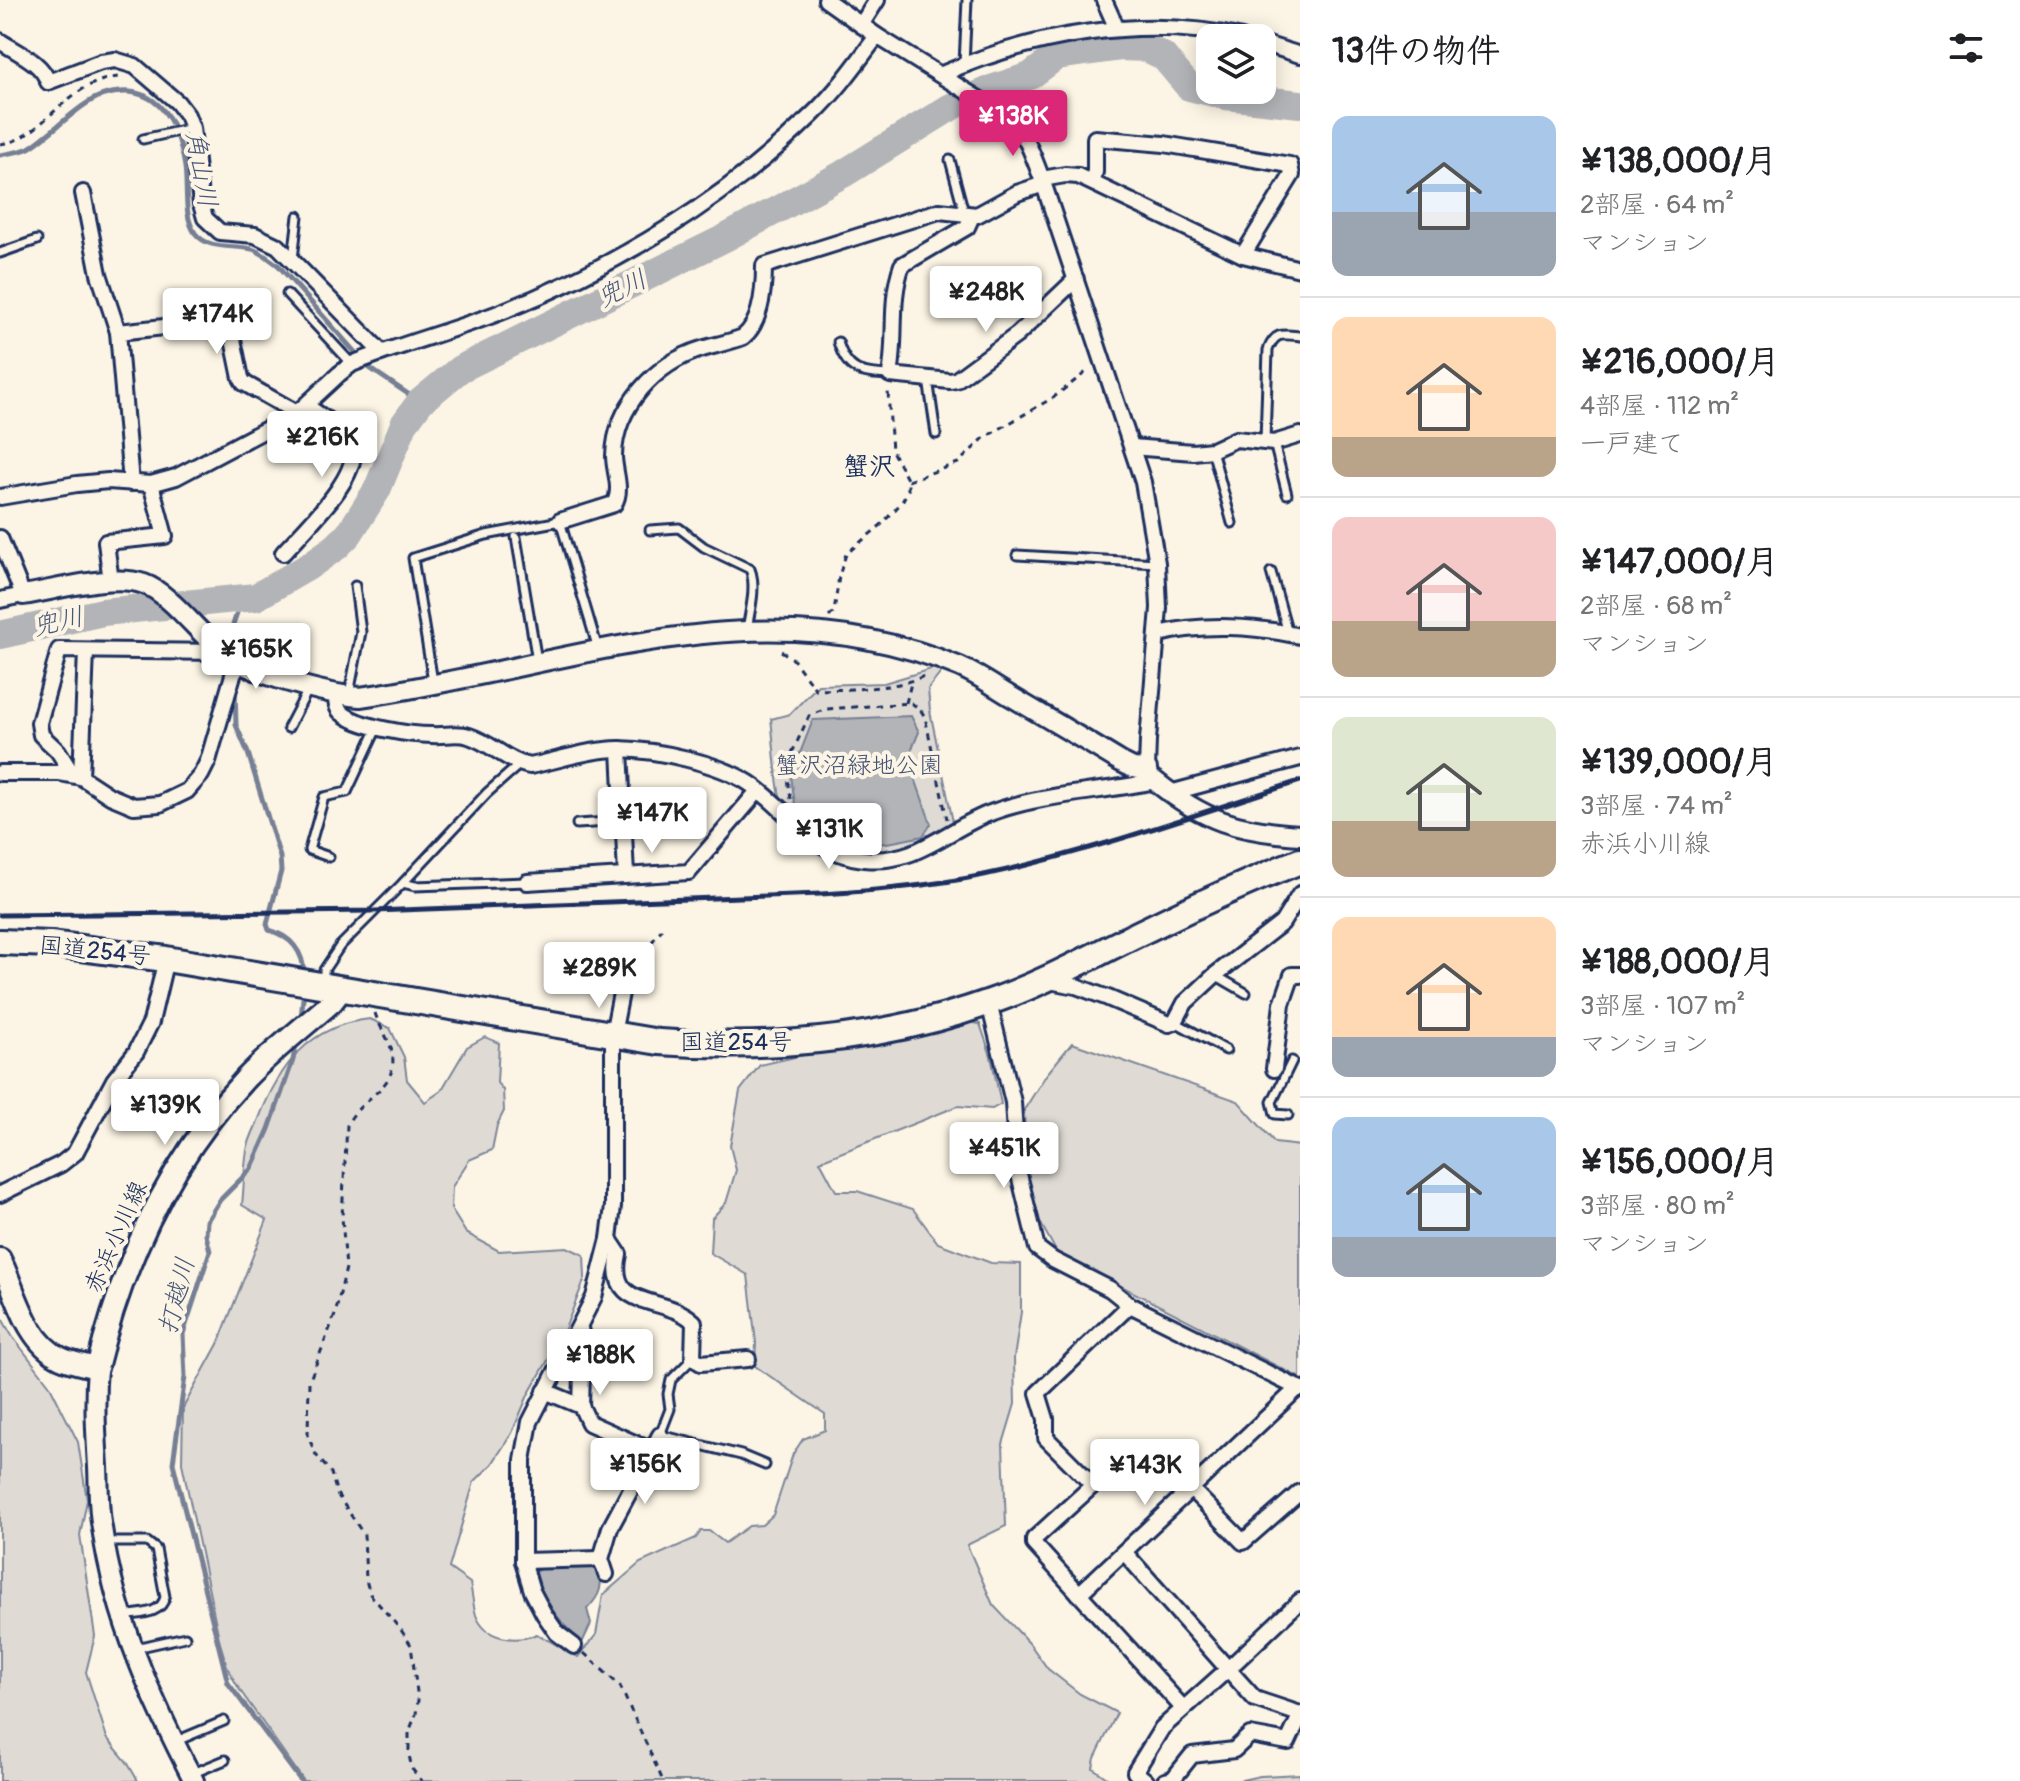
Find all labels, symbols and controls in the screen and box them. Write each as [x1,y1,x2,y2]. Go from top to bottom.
map controls [1196,24,1276,104]
button: layers [1196,24,1276,104]
icon: filters [1944,26,1988,70]
text: 13件の物件 [1332,30,1500,73]
pin: ¥138K [957,90,1069,158]
text: ¥138K [977,100,1049,132]
water label: 角山川 [178,128,224,210]
text: ¥138,000/月 [1580,140,1778,183]
icon: home [1396,148,1492,244]
text: 2部屋 · 64 m² [1580,189,1734,221]
text: マンション [1580,227,1709,259]
water label: 兜川 [592,263,652,315]
pin: ¥248K [930,266,1042,334]
text: ¥248K [948,276,1024,308]
pin: ¥174K [161,288,273,356]
text: ¥174K [181,298,253,330]
text: ¥216,000/月 [1580,341,1780,384]
icon: home [1396,349,1492,445]
text: 4部屋 · 112 m² [1580,390,1739,422]
pin: ¥216K [266,411,378,479]
text: ¥216K [285,421,359,453]
text: 一戸建て [1580,428,1684,460]
district label: 蟹沢 [843,451,895,483]
text: ¥147,000/月 [1580,541,1779,584]
icon: home [1396,549,1492,645]
text: 2部屋 · 68 m² [1580,590,1732,622]
water label: 兜川 [29,601,87,643]
pin: ¥165K [200,623,312,691]
text: マンション [1580,628,1709,660]
text: ¥165K [219,633,293,665]
text: ¥139,000/月 [1580,741,1778,784]
icon: home [1396,749,1492,845]
park label: 蟹沢沼緑地公園 [775,751,943,780]
pin: ¥147K [596,787,708,855]
text: 3部屋 · 74 m² [1580,790,1733,822]
text: ¥147K [616,797,688,829]
pin: ¥131K [773,803,885,871]
text: ¥131K [795,813,863,845]
text: 赤浜小川線 [1580,828,1710,860]
street label: 国道254号 [38,931,152,971]
text: ¥188,000/月 [1580,941,1776,984]
pin: ¥289K [543,942,655,1010]
icon: home [1396,949,1492,1045]
text: ¥289K [562,952,636,984]
text: 3部屋 · 107 m² [1580,990,1746,1022]
street label: 国道254号 [680,1028,792,1057]
text: マンション [1580,1028,1709,1060]
pin: ¥139K [109,1079,221,1147]
text: ¥139K [129,1089,201,1121]
pin: ¥451K [948,1122,1060,1190]
text: ¥451K [967,1132,1041,1164]
text: ¥156,000/月 [1580,1141,1780,1184]
icon: home [1396,1149,1492,1245]
street label: 赤浜小川線 [78,1176,154,1298]
text: 3部屋 · 80 m² [1580,1190,1735,1222]
text: マンション [1580,1228,1709,1260]
water label: 打越川 [152,1254,202,1338]
pin: ¥188K [544,1329,656,1397]
text: ¥188K [565,1339,635,1371]
pin: ¥156K [589,1438,701,1506]
pin: ¥143K [1089,1439,1201,1507]
text: ¥156K [608,1448,682,1480]
text: ¥143K [1108,1449,1182,1481]

